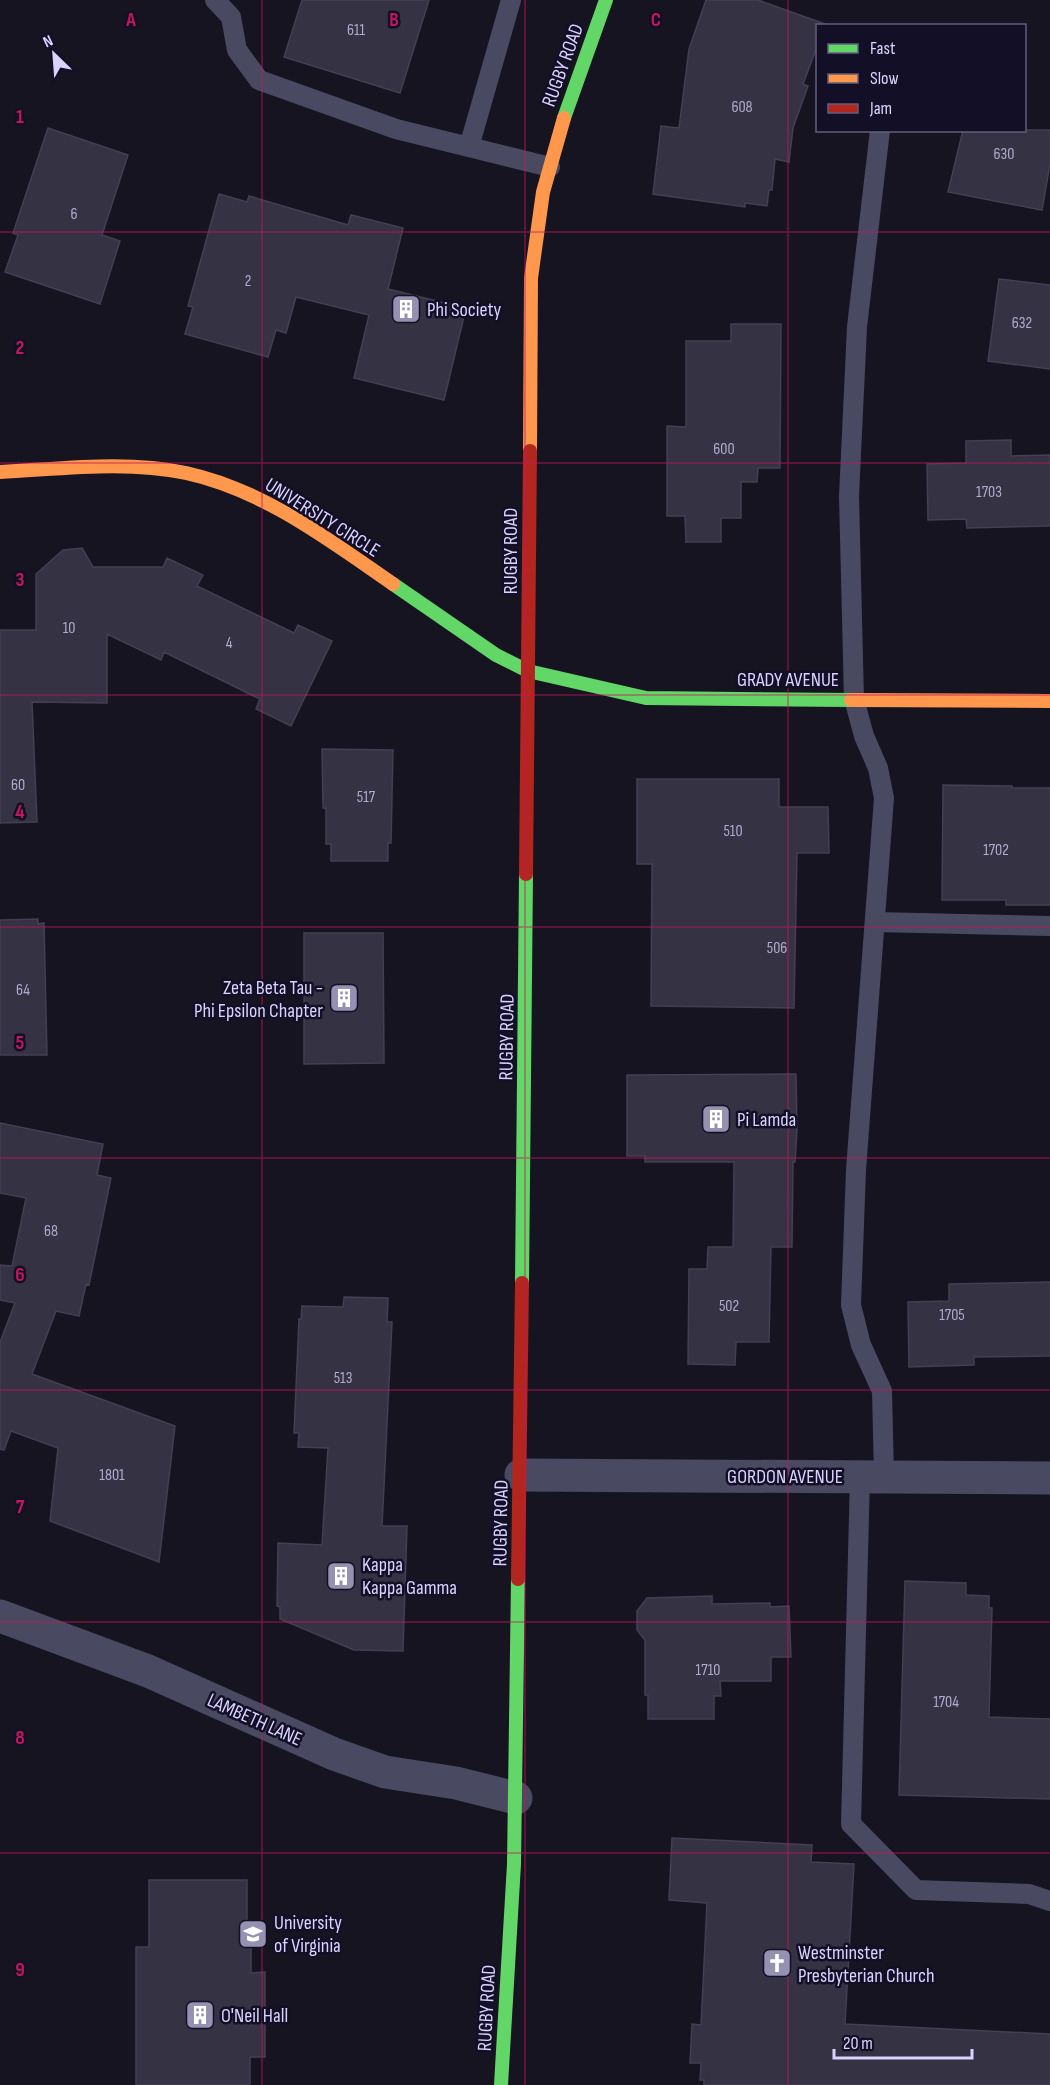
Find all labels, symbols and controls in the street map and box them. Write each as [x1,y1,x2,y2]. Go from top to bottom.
text: A [125,8,136,32]
text: B [389,8,399,32]
text: C [651,8,661,32]
house number: 611 [347,21,365,40]
street label: RUGBY ROAD [537,21,589,110]
north arrow [24,24,84,84]
legend [816,24,1026,132]
text: N [40,31,56,52]
text: Fast [870,38,896,59]
text: Slow [870,68,899,89]
house number: 608 [731,98,753,117]
text: Jam [869,98,892,119]
text: 1 [16,105,24,129]
house number: 630 [994,145,1014,164]
house number: 6 [70,205,78,224]
house number: 2 [245,272,251,291]
building icon: Phi Society [390,293,422,325]
place label: Phi Society [427,298,502,322]
house number: 632 [1012,314,1032,333]
text: 2 [16,336,24,360]
house number: 600 [713,440,735,459]
street label: UNIVERSITY CIRCLE [261,473,384,563]
house number: 1703 [976,483,1002,502]
street label: RUGBY ROAD [499,508,523,594]
text: 3 [16,568,25,592]
house number: 10 [63,619,75,638]
house number: 4 [226,634,233,653]
street label: GRADY AVENUE [737,668,839,692]
house number: 60 [11,776,25,795]
house number: 517 [357,788,376,807]
text: 4 [15,800,25,824]
house number: 510 [723,822,743,841]
house number: 1702 [983,841,1009,860]
house number: 506 [767,939,787,958]
place label: Zeta Beta Tau - Phi Epsilon Chapter [194,976,323,1023]
house number: 64 [16,981,30,1000]
building icon: Zeta Beta Tau - Phi Epsilon Chapter [328,982,360,1014]
street label: RUGBY ROAD [494,994,520,1080]
text: 5 [16,1031,25,1055]
building icon: Pi Lamda [700,1103,732,1135]
place label: Pi Lamda [737,1108,796,1132]
house number: 68 [44,1222,58,1241]
text: 6 [15,1263,25,1287]
house number: 502 [719,1297,739,1316]
house number: 1705 [939,1306,965,1325]
house number: 513 [334,1369,352,1388]
street label: GORDON AVENUE [727,1465,843,1489]
house number: 1801 [99,1466,125,1485]
street label: RUGBY ROAD [488,1480,514,1566]
text: 7 [16,1495,25,1519]
place label: Kappa Kappa Gamma [362,1553,457,1600]
building icon: Kappa Kappa Gamma [325,1560,357,1592]
house number: 1710 [696,1661,720,1680]
street label: LAMBETH LANE [203,1688,306,1751]
house number: 1704 [933,1693,959,1712]
text: 8 [15,1726,25,1750]
place label: University of Virginia [274,1911,342,1958]
school or university icon: University of Virginia [237,1918,269,1950]
place label: Westminster Presbyterian Church [798,1941,935,1988]
church icon: Westminster Presbyterian Church [761,1947,793,1979]
text: 9 [15,1958,25,1982]
street label: RUGBY ROAD [473,1964,501,2052]
building icon: O'Neil Hall [184,1999,216,2031]
place label: O'Neil Hall [221,2004,288,2028]
scale bar [834,2022,972,2060]
text: 20 m [843,2033,873,2054]

